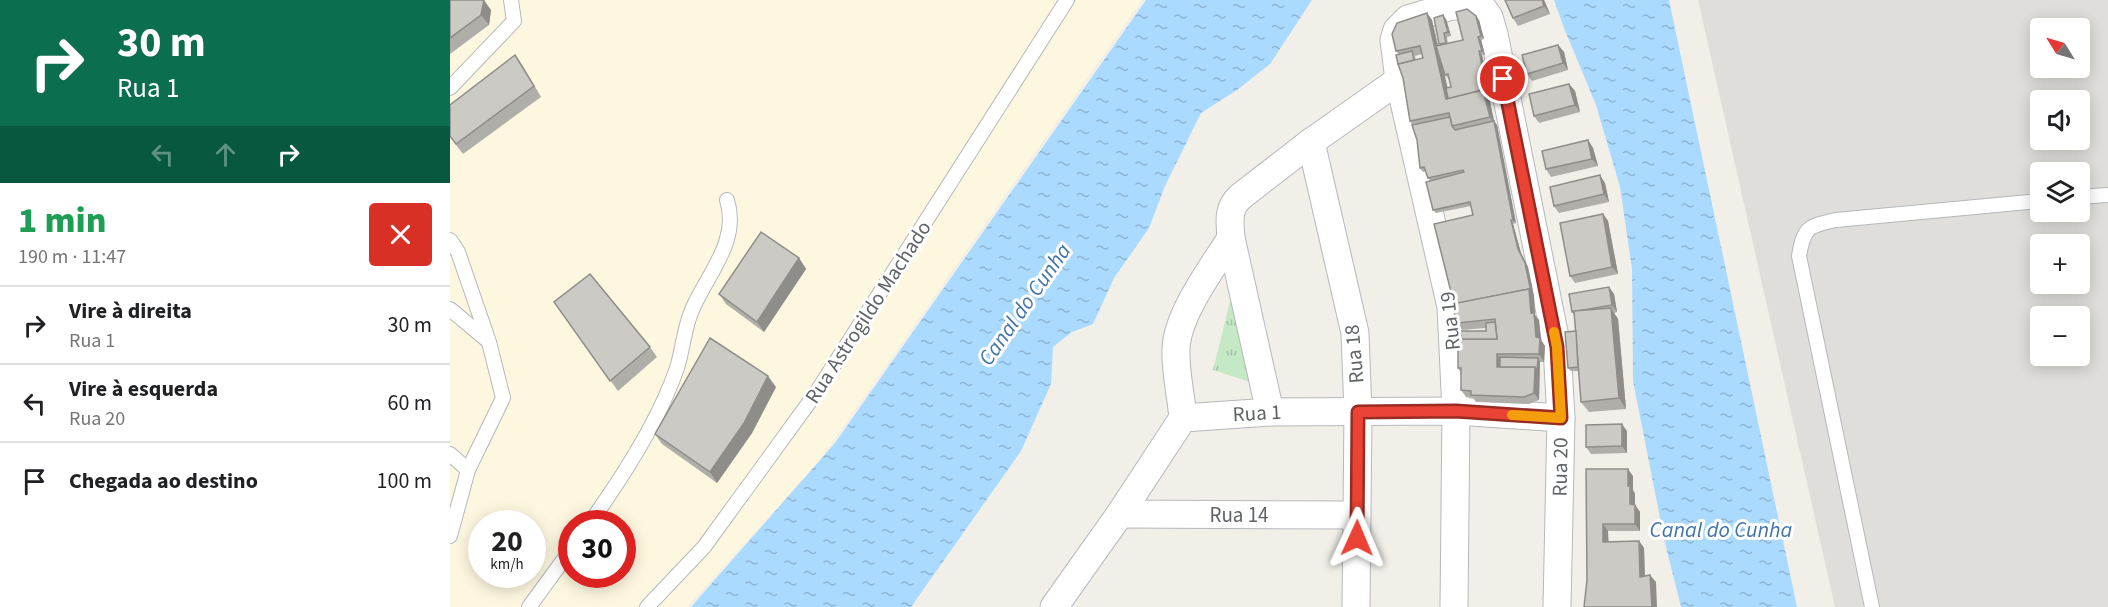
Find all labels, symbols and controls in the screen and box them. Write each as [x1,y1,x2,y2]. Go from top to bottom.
text: 30 m [117,13,206,73]
north arrow [2030,18,2090,78]
map controls [2030,18,2090,366]
icon: right [18,24,96,102]
pin [1477,53,1528,104]
icon: arrive [1486,62,1519,95]
text: Rua 1 [117,69,179,108]
button: sound [2030,90,2090,150]
icon: left [146,138,179,171]
icon: ahead [209,138,242,171]
icon: right [272,138,305,171]
button: layers [2030,162,2090,222]
text: 1 min [18,195,106,246]
button: close [369,203,432,266]
street label: Rua Astrogildo Machado [797,215,939,409]
button: + [2030,234,2090,294]
water label: Canal do Cunha [971,237,1079,372]
text: 190 m · 11:47 [18,243,126,271]
street label: Rua 19 [1432,290,1468,352]
text: Vire à direita [69,295,192,327]
button: − [2030,306,2090,366]
icon: right [18,309,51,342]
text: 30 m [387,309,432,341]
street label: Rua 18 [1336,323,1372,385]
text: Rua 1 [69,327,115,355]
text: Vire à esquerda [69,373,218,405]
icon: left [18,387,51,420]
text: 60 m [387,387,432,419]
street label: Rua 1 [1232,397,1282,429]
text: Rua 20 [69,405,125,433]
street label: Rua 20 [1544,437,1576,497]
icon: arrive [18,465,51,498]
text: Chegada ao destino [69,465,258,497]
text: 100 m [377,465,432,497]
street label: Rua 14 [1209,500,1269,530]
position arrow [1325,506,1389,570]
speed limit sign: 30 [558,510,636,588]
water label: Canal do Cunha [1650,514,1793,546]
text: 20 [491,520,523,563]
text: km/h [490,554,524,575]

